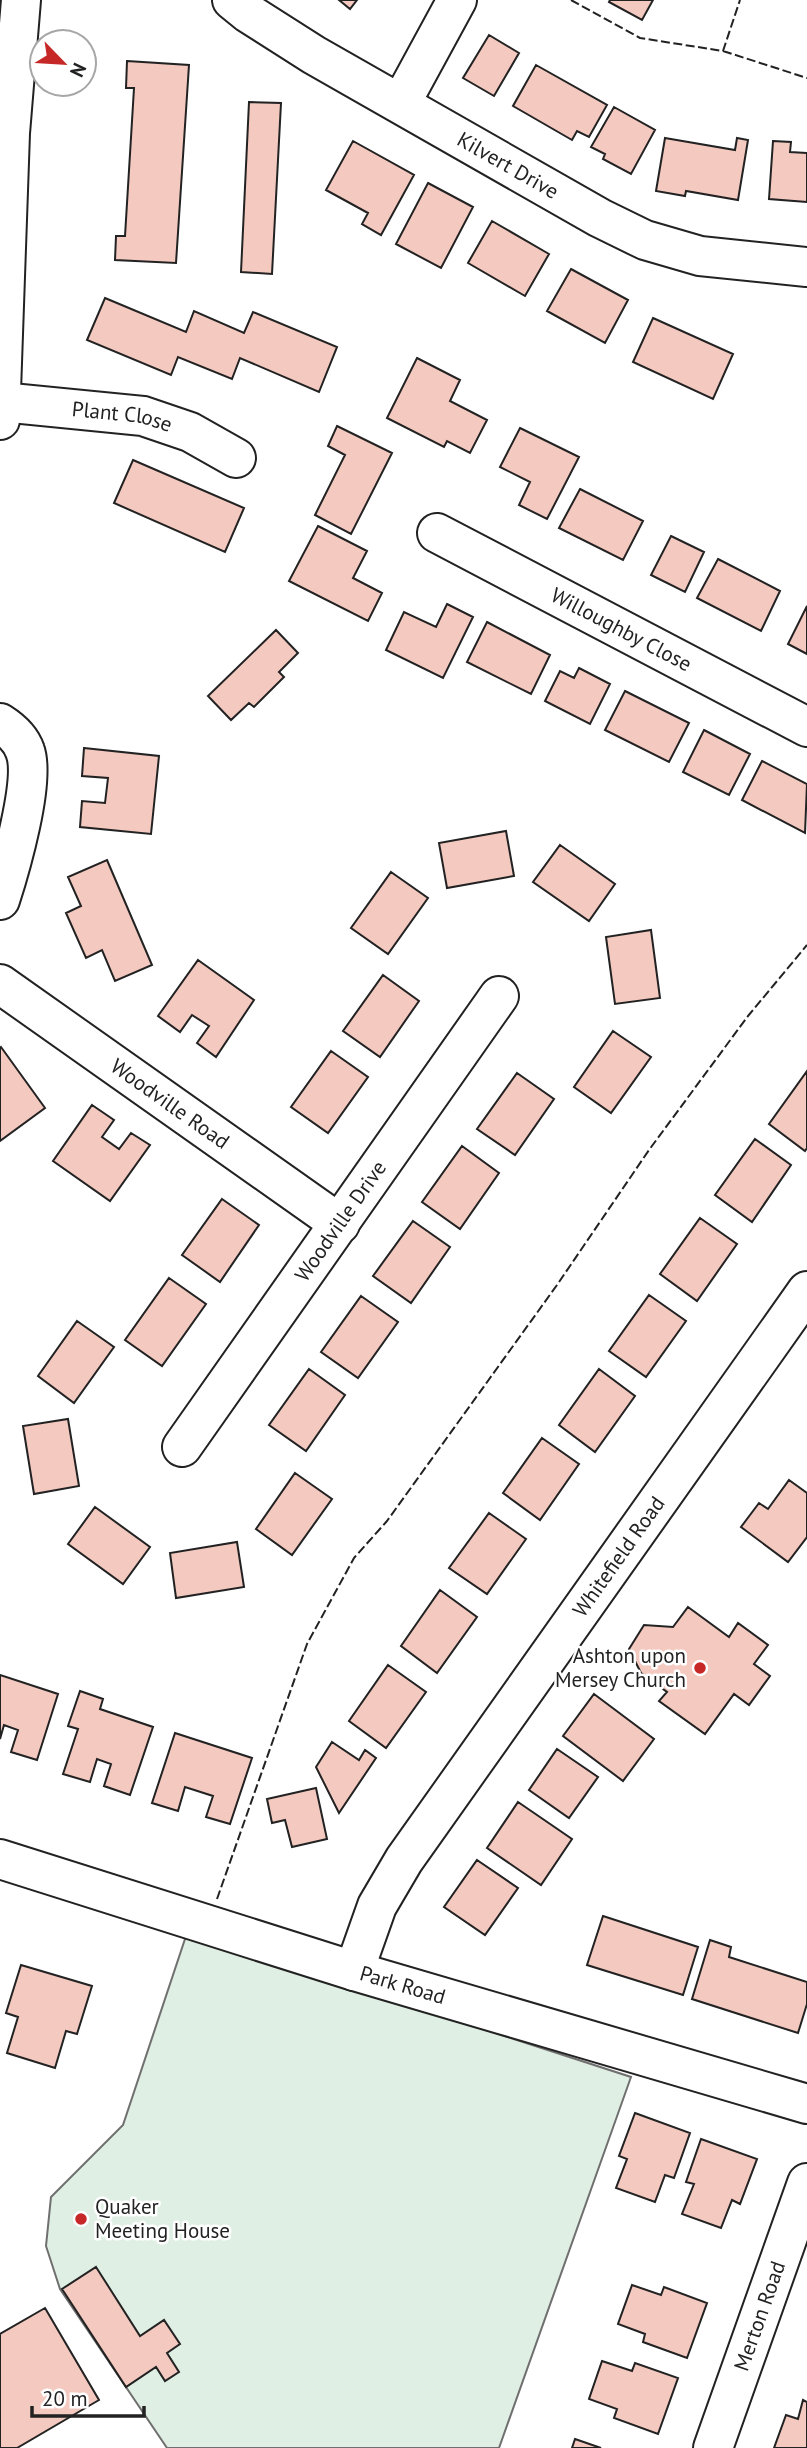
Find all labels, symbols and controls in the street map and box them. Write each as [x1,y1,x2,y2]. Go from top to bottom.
north arrow [28,28,98,98]
text: N [65,59,92,81]
street label: Kilvert Drive [452,125,564,205]
street label: Plant Close [71,395,176,438]
street label: Willoughby Close [546,581,697,677]
street label: Woodville Road [106,1052,235,1155]
street label: Woodville Drive [288,1155,392,1287]
street label: Whitefield Road [566,1491,670,1622]
place label: Ashton upon Mersey Church [555,1642,686,1693]
marker: Ashton upon Mersey Church [692,1660,708,1676]
street label: Park Road [357,1959,449,2010]
place label: Quaker Meeting House [95,2193,230,2244]
marker: Quaker Meeting House [73,2211,89,2227]
street label: Merton Road [727,2257,791,2375]
scale bar [32,2374,144,2418]
text: 20 m [42,2385,88,2412]

